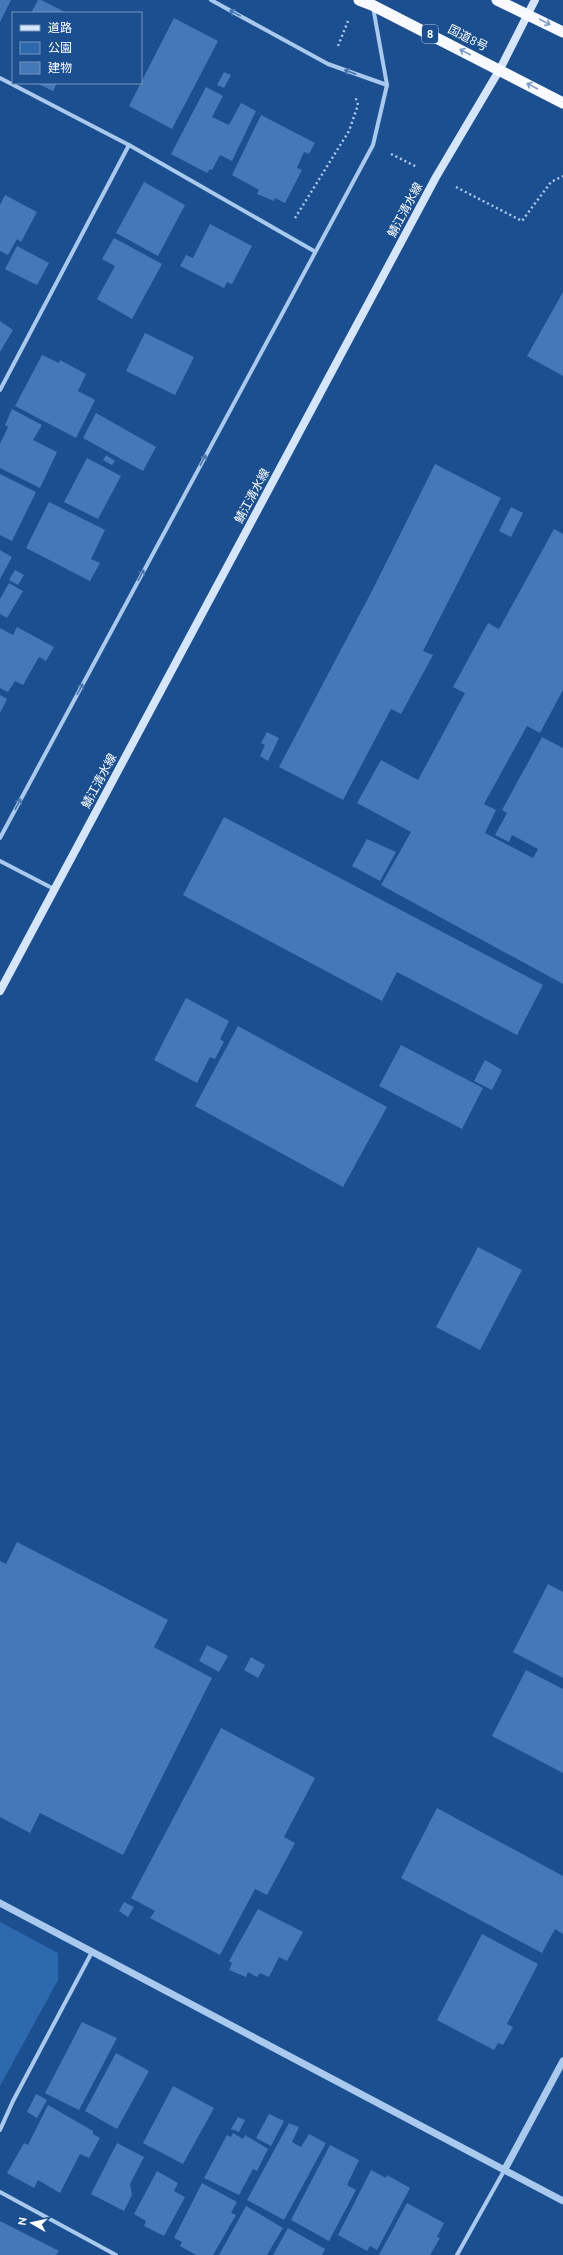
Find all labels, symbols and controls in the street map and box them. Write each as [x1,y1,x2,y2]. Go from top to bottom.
one-way arrow [229,8,241,16]
legend [12,12,142,84]
one-way arrow [539,19,551,27]
text: 道路 [48,21,72,34]
street label: 国道8号 [446,22,490,53]
road number: 8 [422,25,438,43]
text: 公園 [48,41,72,54]
one-way arrow [460,48,472,55]
text: 建物 [48,61,72,74]
one-way arrow [345,67,357,75]
one-way arrow [526,82,538,89]
street label: 鯖江清水線 [385,180,424,239]
one-way arrow [199,454,207,466]
street label: 鯖江清水線 [232,466,271,525]
one-way arrow [138,569,146,581]
one-way arrow [77,683,84,695]
street label: 鯖江清水線 [79,751,118,810]
one-way arrow [15,798,23,810]
north arrow [12,2203,52,2243]
text: N [16,2216,29,2226]

